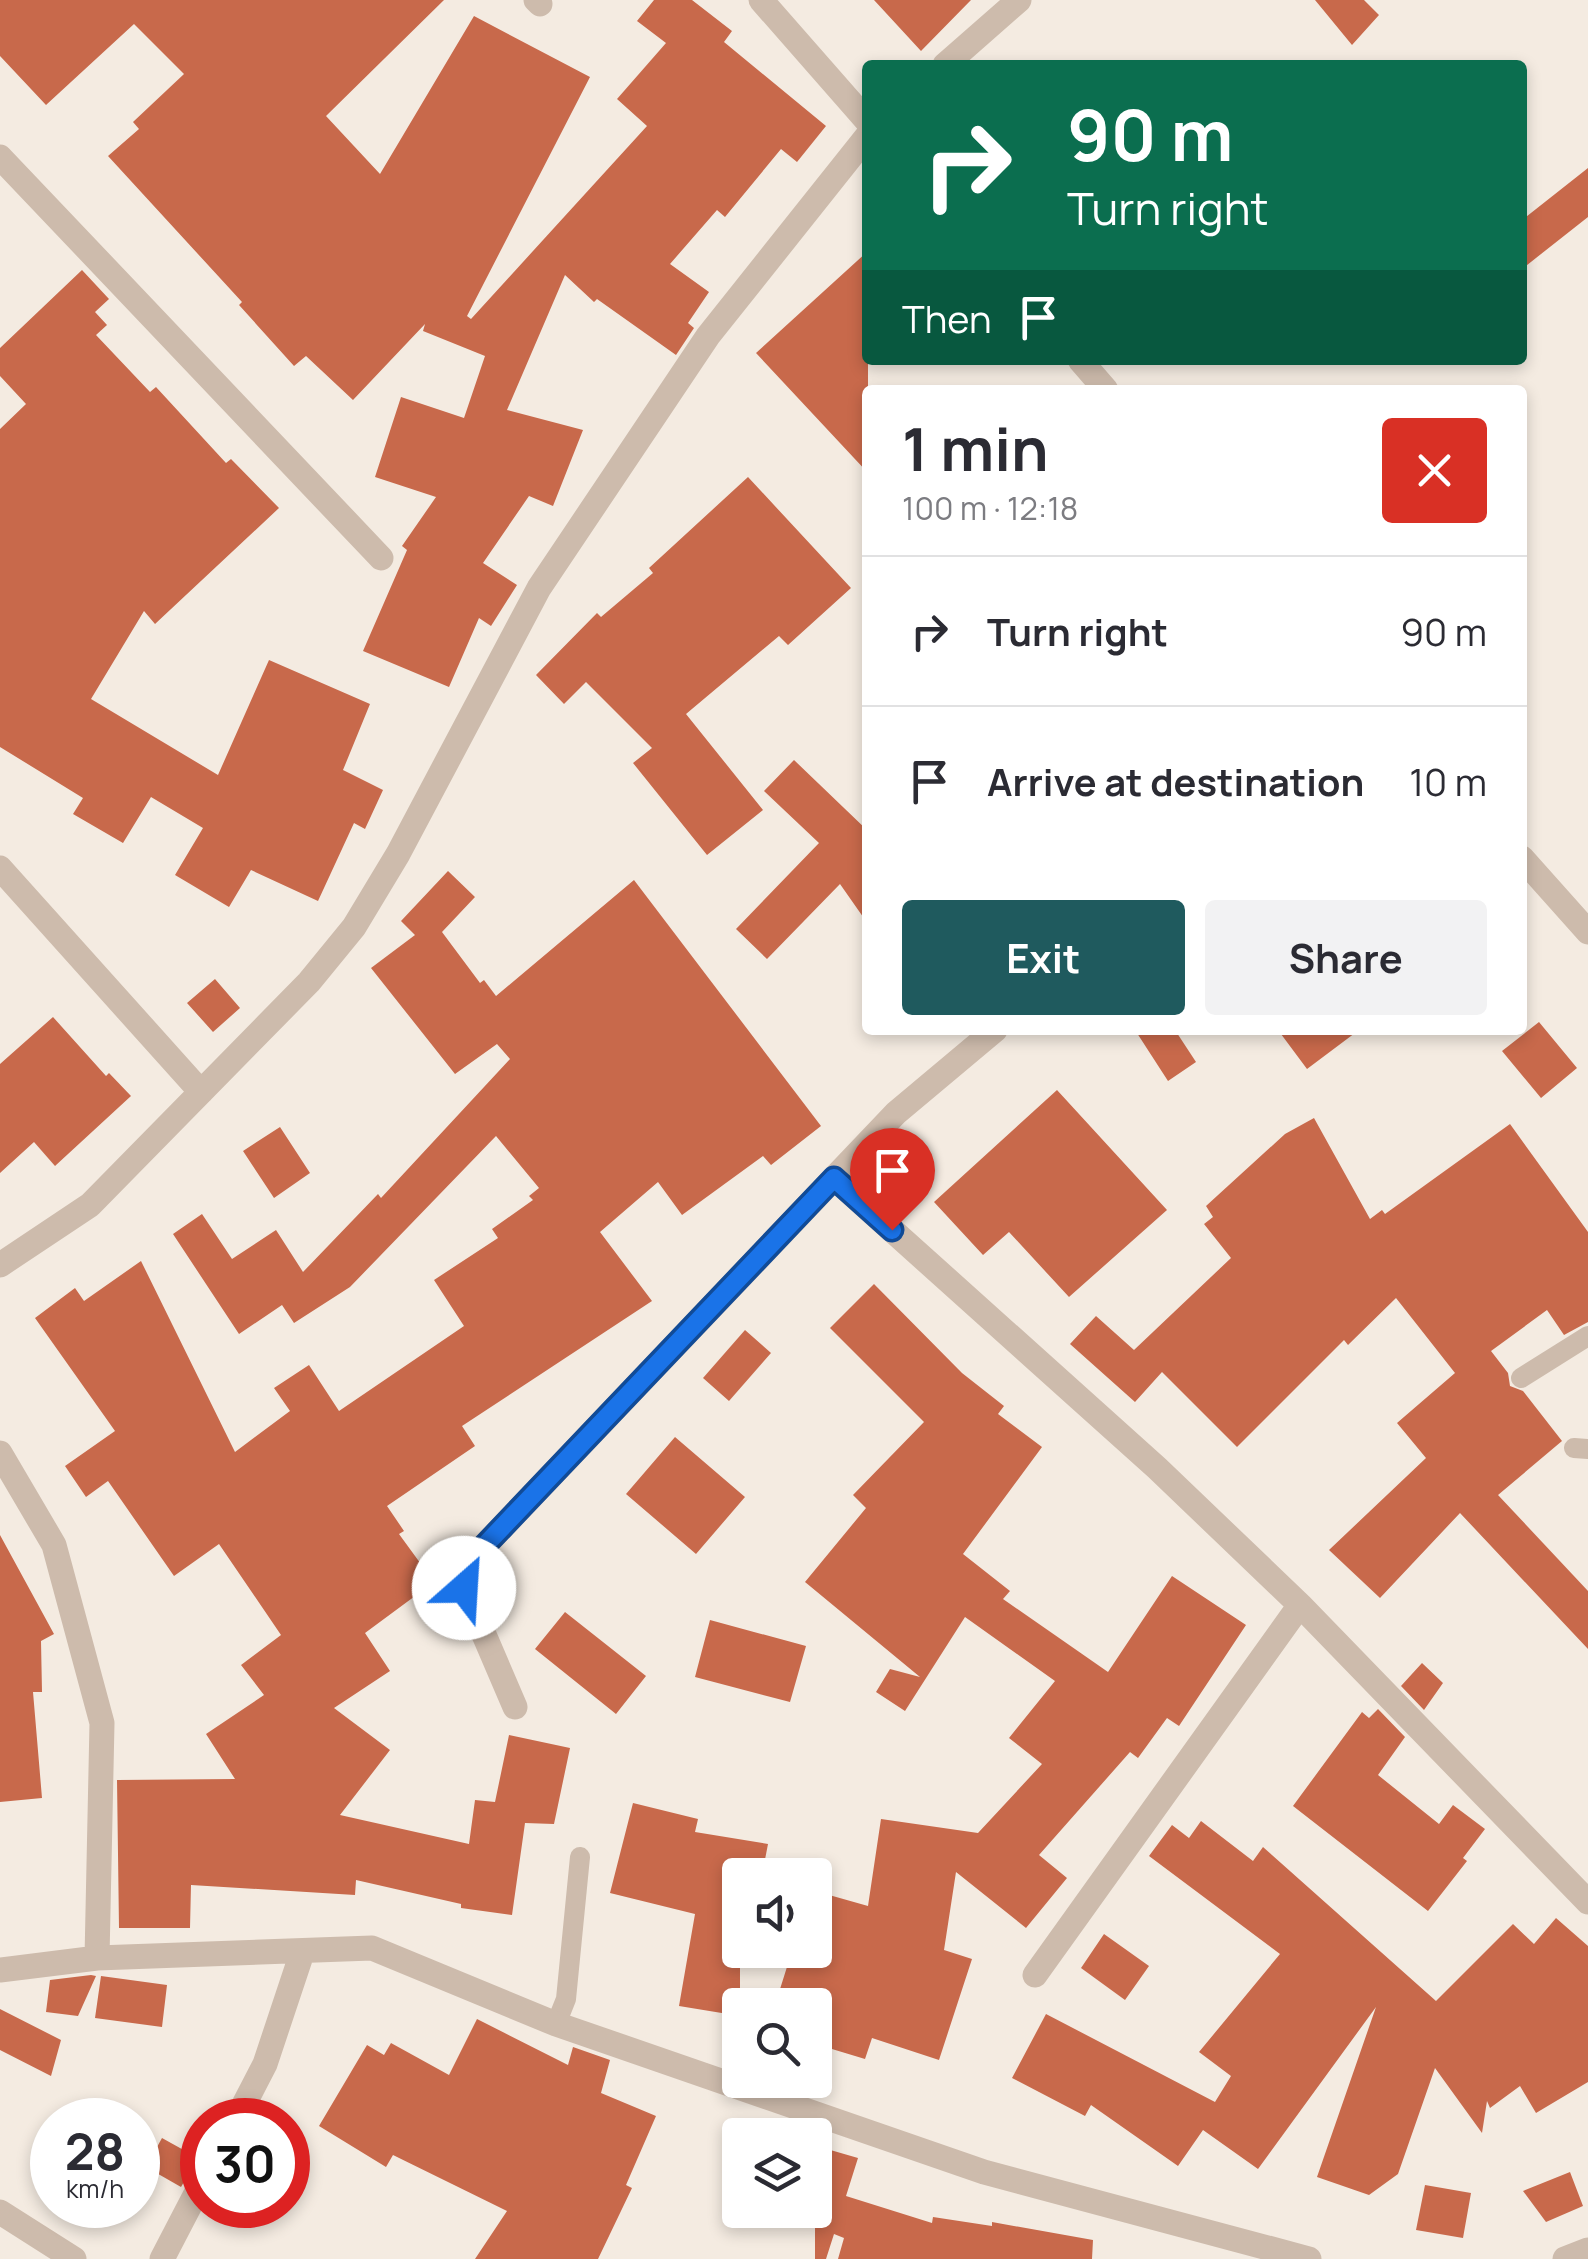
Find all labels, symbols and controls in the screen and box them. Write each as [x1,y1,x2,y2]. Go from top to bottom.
text: 90 m [1067,86,1234,182]
icon: right [902,100,1032,230]
text: Turn right [1067,177,1268,239]
icon: arrive [1011,290,1066,345]
text: Then [902,292,991,344]
text: 1 min [902,407,1049,489]
button: close [1382,418,1487,523]
text: 100 m · 12:18 [902,486,1078,530]
icon: right [902,604,957,659]
text: Turn right [987,605,1168,657]
text: 90 m [1400,605,1487,657]
icon: arrive [902,754,957,809]
text: Arrive at destination [987,755,1364,807]
text: 10 m [1409,755,1487,807]
button: Exit [902,900,1185,1015]
button: Share [1205,900,1487,1015]
pin [850,1128,935,1231]
icon: arrive [865,1143,920,1198]
position arrow [412,1536,516,1640]
map controls [722,1858,832,2228]
button: sound [722,1858,832,1968]
button: search [722,1988,832,2098]
speed limit sign: 30 [180,2098,310,2228]
text: 28 [65,2117,125,2185]
button: layers [722,2118,832,2228]
text: km/h [66,2171,124,2206]

